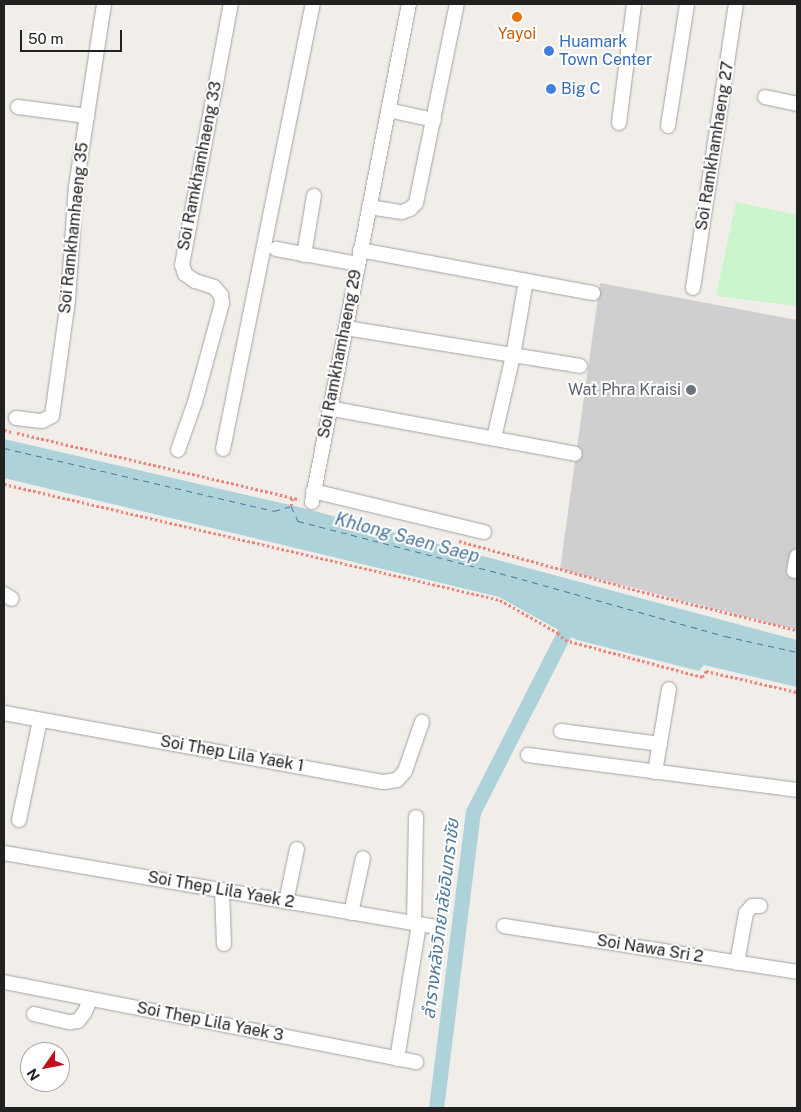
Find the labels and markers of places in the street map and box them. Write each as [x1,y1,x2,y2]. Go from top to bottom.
marker: Yayoi [511,11,523,23]
place label: Yayoi [498,24,536,44]
place label: Huamark Town Center [559,32,652,70]
marker: Huamark Town Center [543,45,555,57]
place label: Big C [561,79,601,99]
marker: Big C [545,83,557,95]
place label: Wat Phra Kraisi [568,380,681,400]
marker: Wat Phra Kraisi [685,384,697,396]

